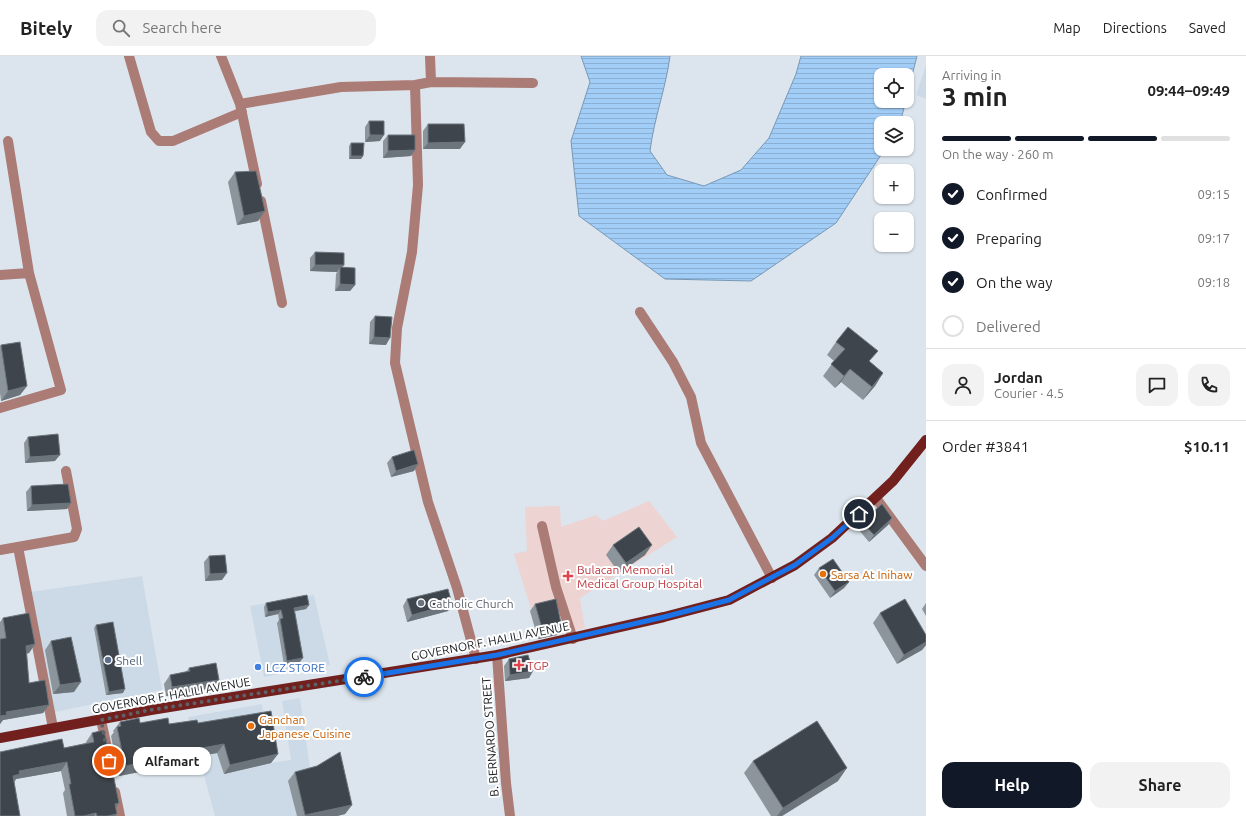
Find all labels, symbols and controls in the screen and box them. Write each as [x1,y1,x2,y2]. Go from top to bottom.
search box [96,10,376,46]
text: Bitely [20,17,72,39]
icon: search [110,17,132,39]
text: Search here [142,19,222,36]
text: Map [1053,20,1081,36]
text: Directions [1103,20,1167,36]
text: Saved [1189,20,1226,36]
map controls [874,68,914,252]
button: locate [874,68,914,108]
text: Arriving in [942,68,1001,82]
text: 3 min [942,82,1008,111]
text: 09:44–09:49 [1147,82,1230,99]
button: layers [874,116,914,156]
text: On the way · 260 m [942,147,1054,161]
button: + [874,164,914,204]
icon: check [942,183,964,205]
text: Confirmed [976,186,1048,203]
text: 09:15 [1197,187,1230,201]
button: − [874,212,914,252]
icon: check [942,227,964,249]
text: Preparing [976,230,1042,247]
text: 09:17 [1197,231,1230,245]
icon: check [942,271,964,293]
text: On the way [976,274,1052,291]
text: 09:18 [1197,275,1230,289]
text: Delivered [976,318,1041,335]
button: person [942,364,984,406]
button: chat [1136,364,1178,406]
button: phone [1188,364,1230,406]
text: Jordan [994,369,1043,386]
text: Courier · 4.5 [994,386,1064,400]
text: Order #3841 [942,438,1029,455]
text: $10.11 [1184,438,1230,455]
pin [842,497,876,531]
icon: home [848,503,870,525]
place label: Bulacan Memorial Medical Group Hospital [577,563,702,590]
place label: Sarsa At Inihaw [831,568,913,581]
marker: Sarsa At Inihaw [818,569,828,579]
marker: Bulacan Memorial Medical Group Hospital [562,570,574,582]
place label: Catholic Church [429,597,514,610]
marker: Catholic Church [416,598,426,608]
street label: GOVERNOR F. HALILI AVENUE [410,619,570,663]
place label: Shell [116,654,142,667]
marker: Shell [103,655,113,665]
courier [344,657,384,697]
place label: TGP [527,659,549,672]
marker: TGP [514,660,524,670]
place label: LCZ STORE [266,661,325,674]
marker: LCZ STORE [253,662,263,672]
icon: bike [353,666,375,688]
street label: GOVERNOR F. HALILI AVENUE [91,675,252,715]
street label: B. BERNARDO STREET [479,676,501,797]
place label: Ganchan Japanese Cuisine [259,713,351,740]
marker: Ganchan Japanese Cuisine [246,721,256,731]
pin [92,744,126,778]
callout: Alfamart [133,747,211,775]
icon: bag [98,750,120,772]
text: Alfamart [145,754,199,768]
button: Help [942,762,1082,808]
button: Share [1090,762,1230,808]

